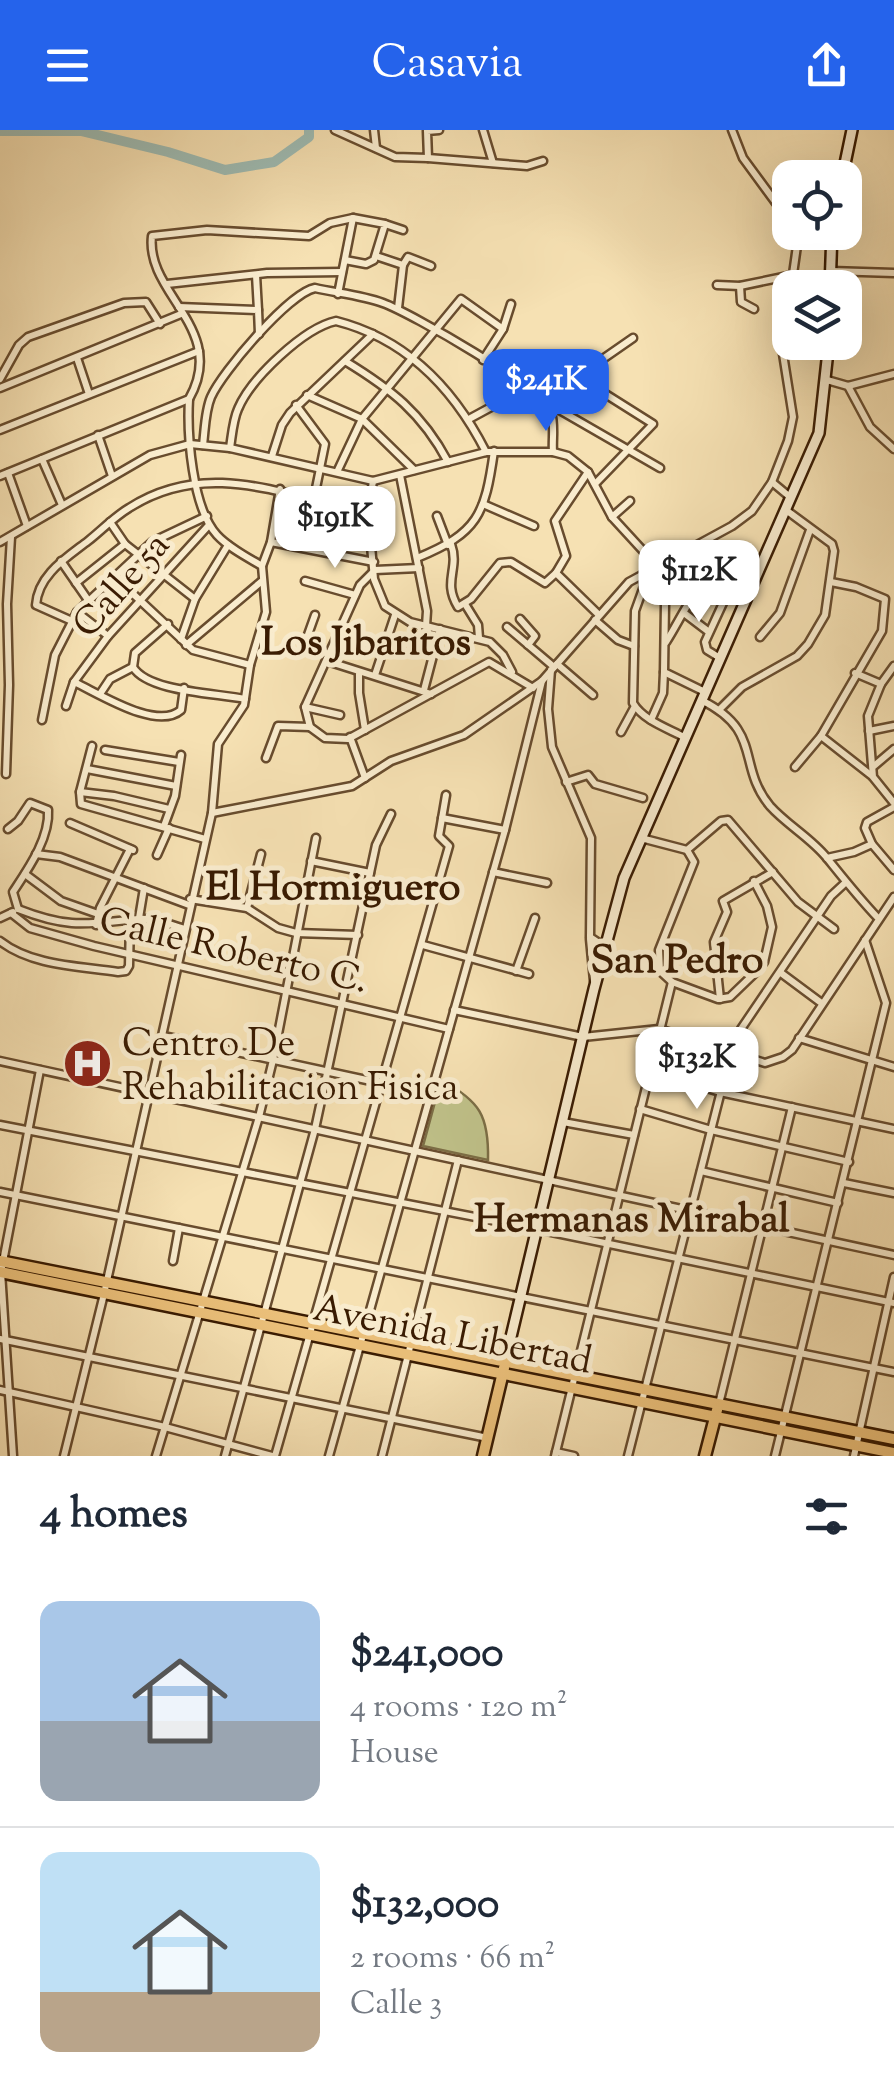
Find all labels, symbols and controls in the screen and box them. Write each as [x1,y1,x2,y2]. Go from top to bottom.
text: Casavia [371,33,523,98]
icon: menu [40,38,95,93]
icon: share [799,38,854,93]
map controls [772,160,862,360]
button: locate [772,160,862,250]
button: layers [772,270,862,360]
pin: $241K [476,349,616,434]
text: $241K [505,358,587,404]
pin: $191K [265,486,405,571]
text: $191K [296,495,374,541]
street label: Calle 5a [62,522,184,651]
pin: $112K [629,540,769,625]
text: $112K [661,549,737,595]
district label: Los Jibaritos [261,616,471,673]
district label: El Hormiguero [206,861,460,918]
street label: Calle Roberto C. [94,896,373,1010]
district label: San Pedro [591,934,764,991]
place label: Centro De Rehabilitacion Fisica [122,1019,459,1117]
pin: $132K [627,1027,767,1112]
text: $132K [657,1036,737,1082]
hospital icon: Centro De Rehabilitacion Fisica [61,1038,113,1090]
district label: Hermanas Mirabal [474,1193,791,1250]
street label: Avenida Libertad [308,1283,596,1390]
text: 4 homes [40,1486,188,1546]
icon: filters [799,1489,854,1544]
text: $241,000 [350,1625,503,1685]
icon: home [120,1641,240,1761]
text: 4 rooms · 120 m² [350,1685,568,1731]
text: House [350,1731,439,1777]
text: $132,000 [350,1876,499,1936]
icon: home [120,1892,240,2012]
text: 2 rooms · 66 m² [350,1936,555,1982]
text: Calle 3 [350,1982,442,2028]

